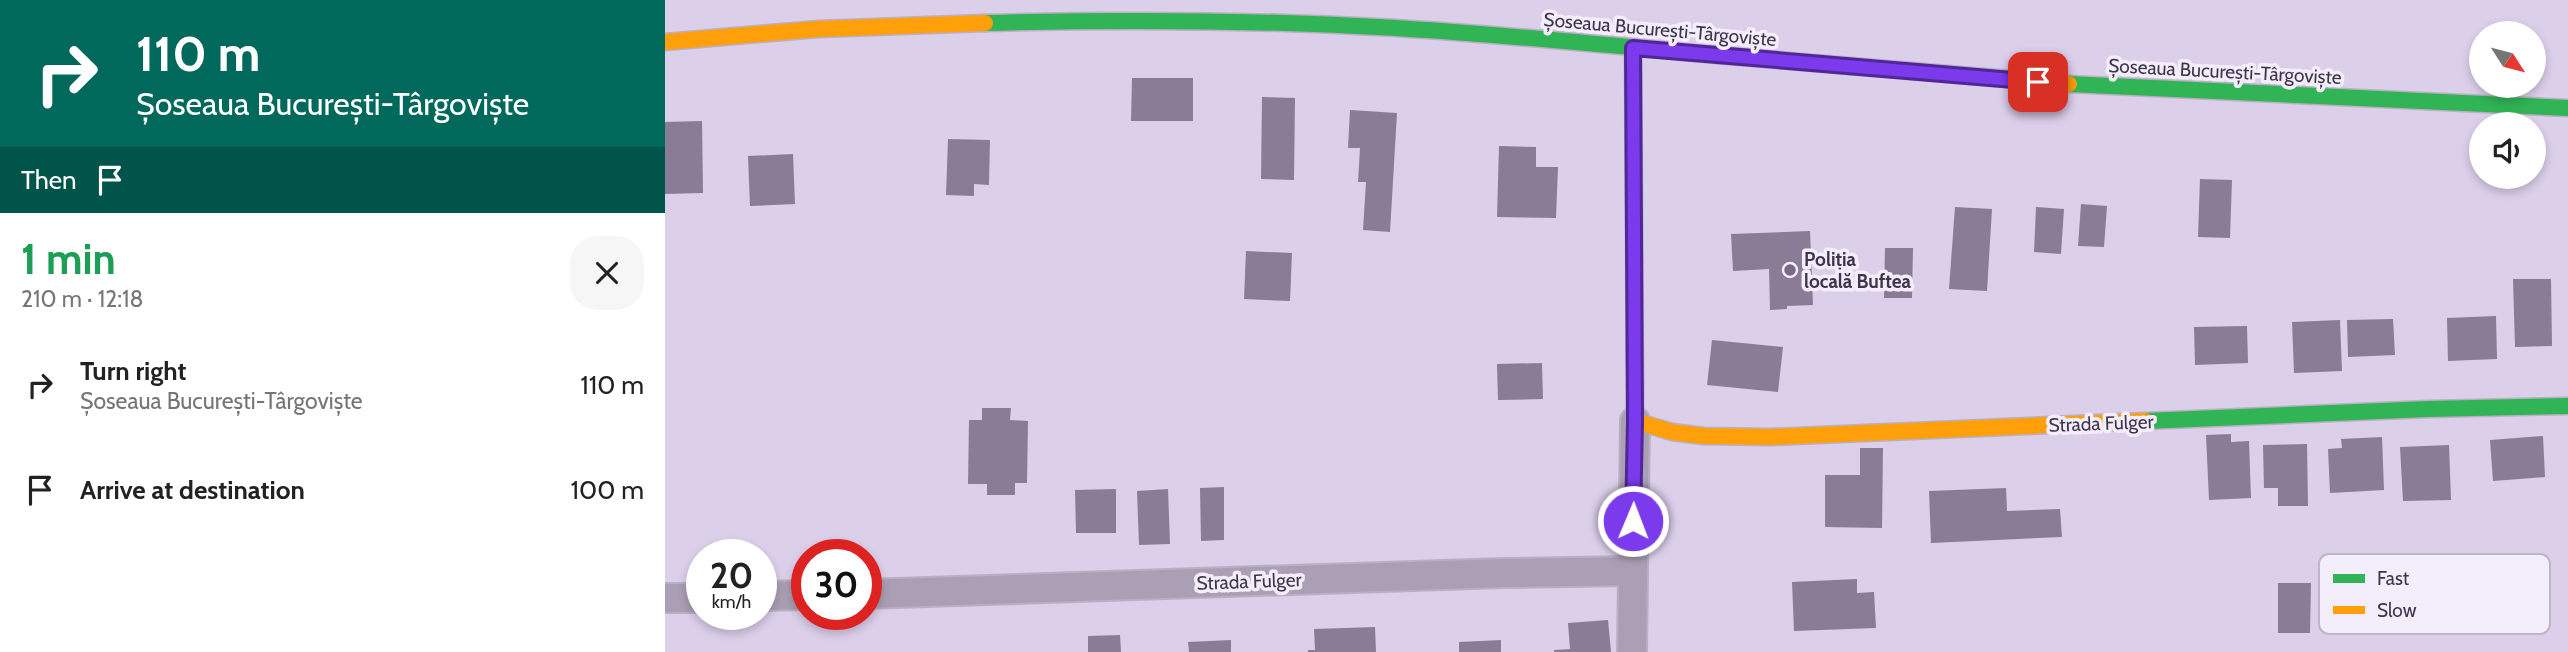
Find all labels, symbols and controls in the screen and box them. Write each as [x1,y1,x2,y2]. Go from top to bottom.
street label: Șoseaua București-Târgoviște [1543,8,1778,52]
north arrow [2469,21,2546,98]
map controls [2469,21,2546,189]
text: 110 m [136,24,260,83]
icon: right [21,28,112,119]
pin [2008,52,2068,112]
street label: Șoseaua București-Târgoviște [2108,54,2342,90]
icon: arrive [2019,63,2057,101]
text: Șoseaua București-Târgoviște [136,84,529,123]
button: sound [2469,112,2546,189]
icon: arrive [91,161,129,199]
text: Then [21,164,77,196]
text: 1 min [21,233,116,285]
button: close [570,236,644,310]
place label: Poliția locală Buftea [1804,248,1912,293]
marker: Poliția locală Buftea [1782,262,1798,278]
text: 210 m · 12:18 [21,285,144,313]
text: Turn right [80,355,186,387]
icon: right [21,366,59,404]
text: 110 m [580,369,644,401]
text: Șoseaua București-Târgoviște [80,387,363,415]
street label: Strada Fulger [2048,410,2154,437]
icon: arrive [21,471,59,509]
text: Arrive at destination [80,474,305,506]
text: 100 m [571,474,644,506]
position arrow [1596,484,1670,558]
speed limit sign: 30 [791,539,882,630]
text: 20 [710,554,753,597]
legend [2319,554,2550,634]
text: Fast [2377,567,2410,590]
street label: Strada Fulger [1196,568,1302,595]
text: km/h [712,591,751,613]
text: Slow [2377,599,2417,622]

